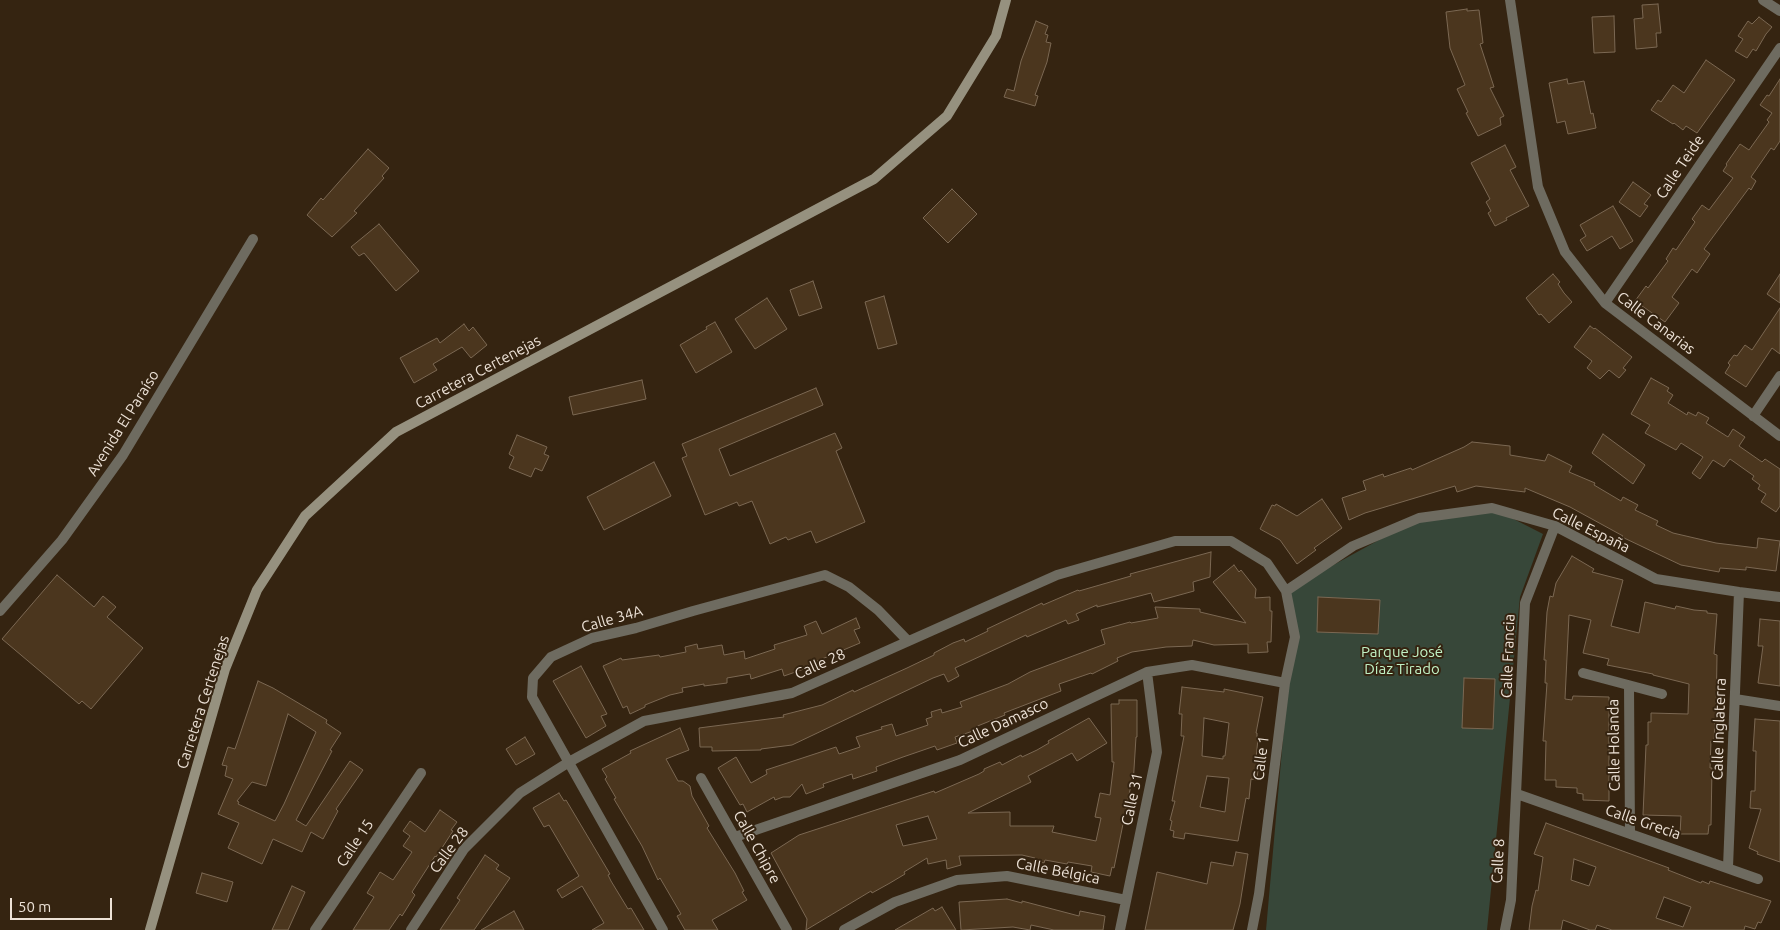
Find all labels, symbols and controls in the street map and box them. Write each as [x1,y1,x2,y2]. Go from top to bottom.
street label: Calle Teide [1652,132,1708,202]
street label: Calle Canarias [1613,288,1699,358]
street label: Carretera Certenejas [412,331,544,413]
street label: Avenida El Paraíso [83,367,163,479]
street label: Calle España [1549,503,1633,557]
street label: Calle 34A [579,602,645,636]
street label: Calle Francia [1498,614,1518,698]
street label: Carretera Certenejas [173,633,233,771]
park label: Parque José Díaz Tirado [1361,643,1443,678]
street label: Calle 28 [792,645,848,683]
street label: Calle Inglaterra [1708,678,1730,780]
street label: Calle Damasco [955,694,1051,752]
street label: Calle Holanda [1604,699,1624,791]
street label: Calle 1 [1249,735,1273,781]
street label: Calle 31 [1118,771,1146,827]
street label: Calle Grecia [1603,801,1683,843]
street label: Calle Chipre [730,807,784,887]
street label: Calle 15 [333,816,377,870]
street label: Calle 28 [426,823,472,877]
street label: Calle 8 [1488,838,1508,884]
street label: Calle Bélgica [1014,854,1102,888]
scale bar [12,888,115,920]
text: 50 m [18,898,51,915]

